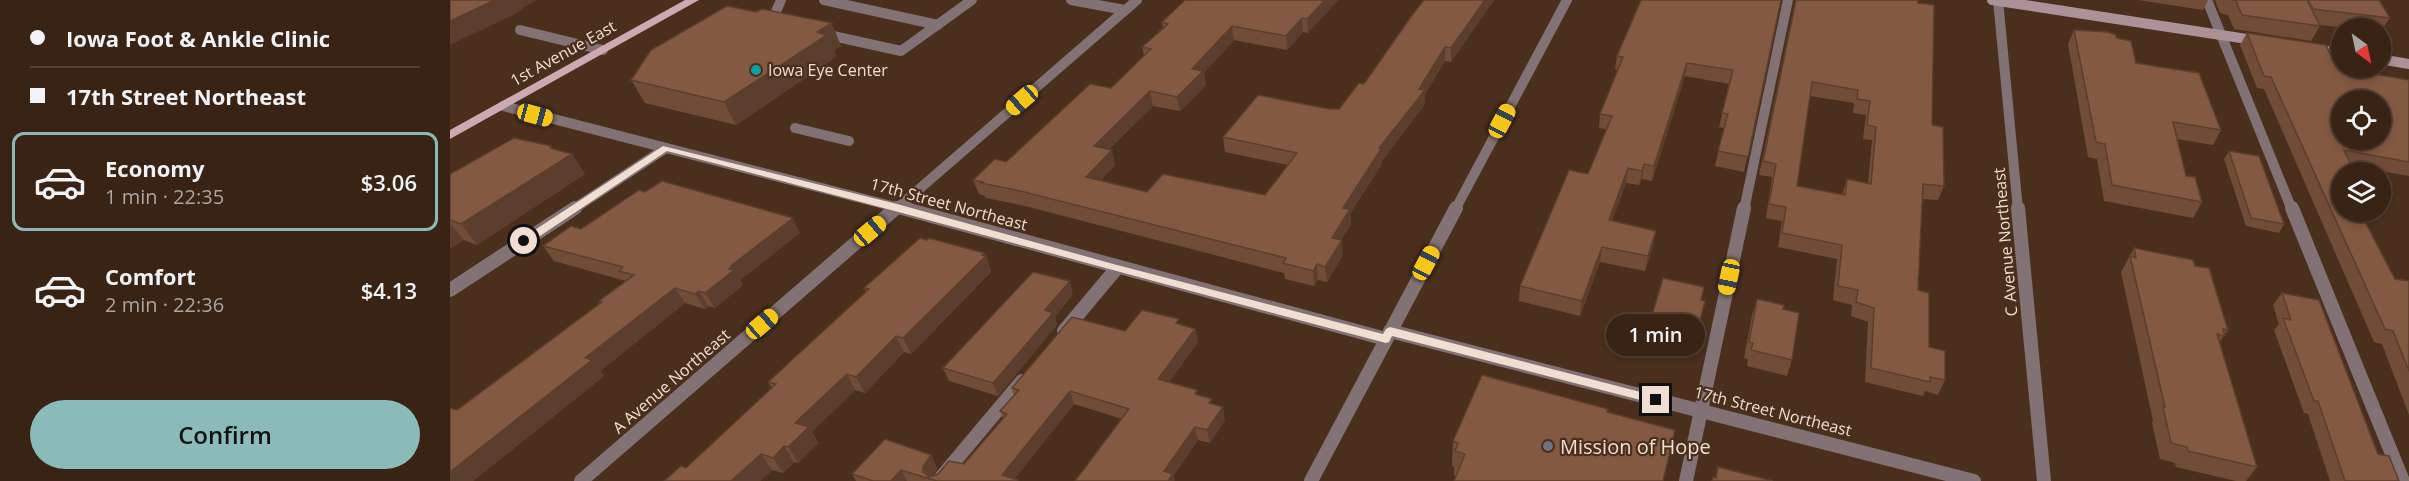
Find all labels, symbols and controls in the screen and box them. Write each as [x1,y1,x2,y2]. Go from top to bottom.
street label: 1st Avenue East [506,15,620,91]
north arrow [2331,18,2391,78]
map controls [2331,18,2391,222]
text: Iowa Foot & Ankle Clinic [66,23,330,53]
place label: Iowa Eye Center [768,59,888,81]
marker: Iowa Eye Center [749,63,763,77]
text: 17th Street Northeast [66,81,306,111]
car [1003,81,1041,119]
button: locate [2331,90,2391,150]
car [1486,101,1518,141]
car [515,102,555,128]
text: Economy [105,153,204,183]
icon: car [33,155,87,209]
button: layers [2331,162,2391,222]
text: $3.06 [361,167,417,197]
street label: C Avenue Northeast [1988,167,2022,317]
street label: 17th Street Northeast [868,172,1030,236]
text: 1 min · 22:35 [105,183,224,210]
car [850,213,890,249]
route start [510,227,537,254]
car [1410,243,1442,283]
car [1716,258,1742,296]
text: Comfort [105,261,196,291]
icon: car [33,263,87,317]
text: $4.13 [361,275,417,305]
text: 2 min · 22:36 [105,291,224,318]
car [743,305,781,343]
callout: 1 min [1606,313,1706,355]
text: 1 min [1629,321,1683,348]
street label: A Avenue Northeast [608,324,735,438]
street label: 17th Street Northeast [1692,381,1854,441]
route end [1642,386,1669,413]
button: Confirm [30,400,420,469]
place label: Mission of Hope [1560,433,1711,460]
marker: Mission of Hope [1541,439,1555,453]

